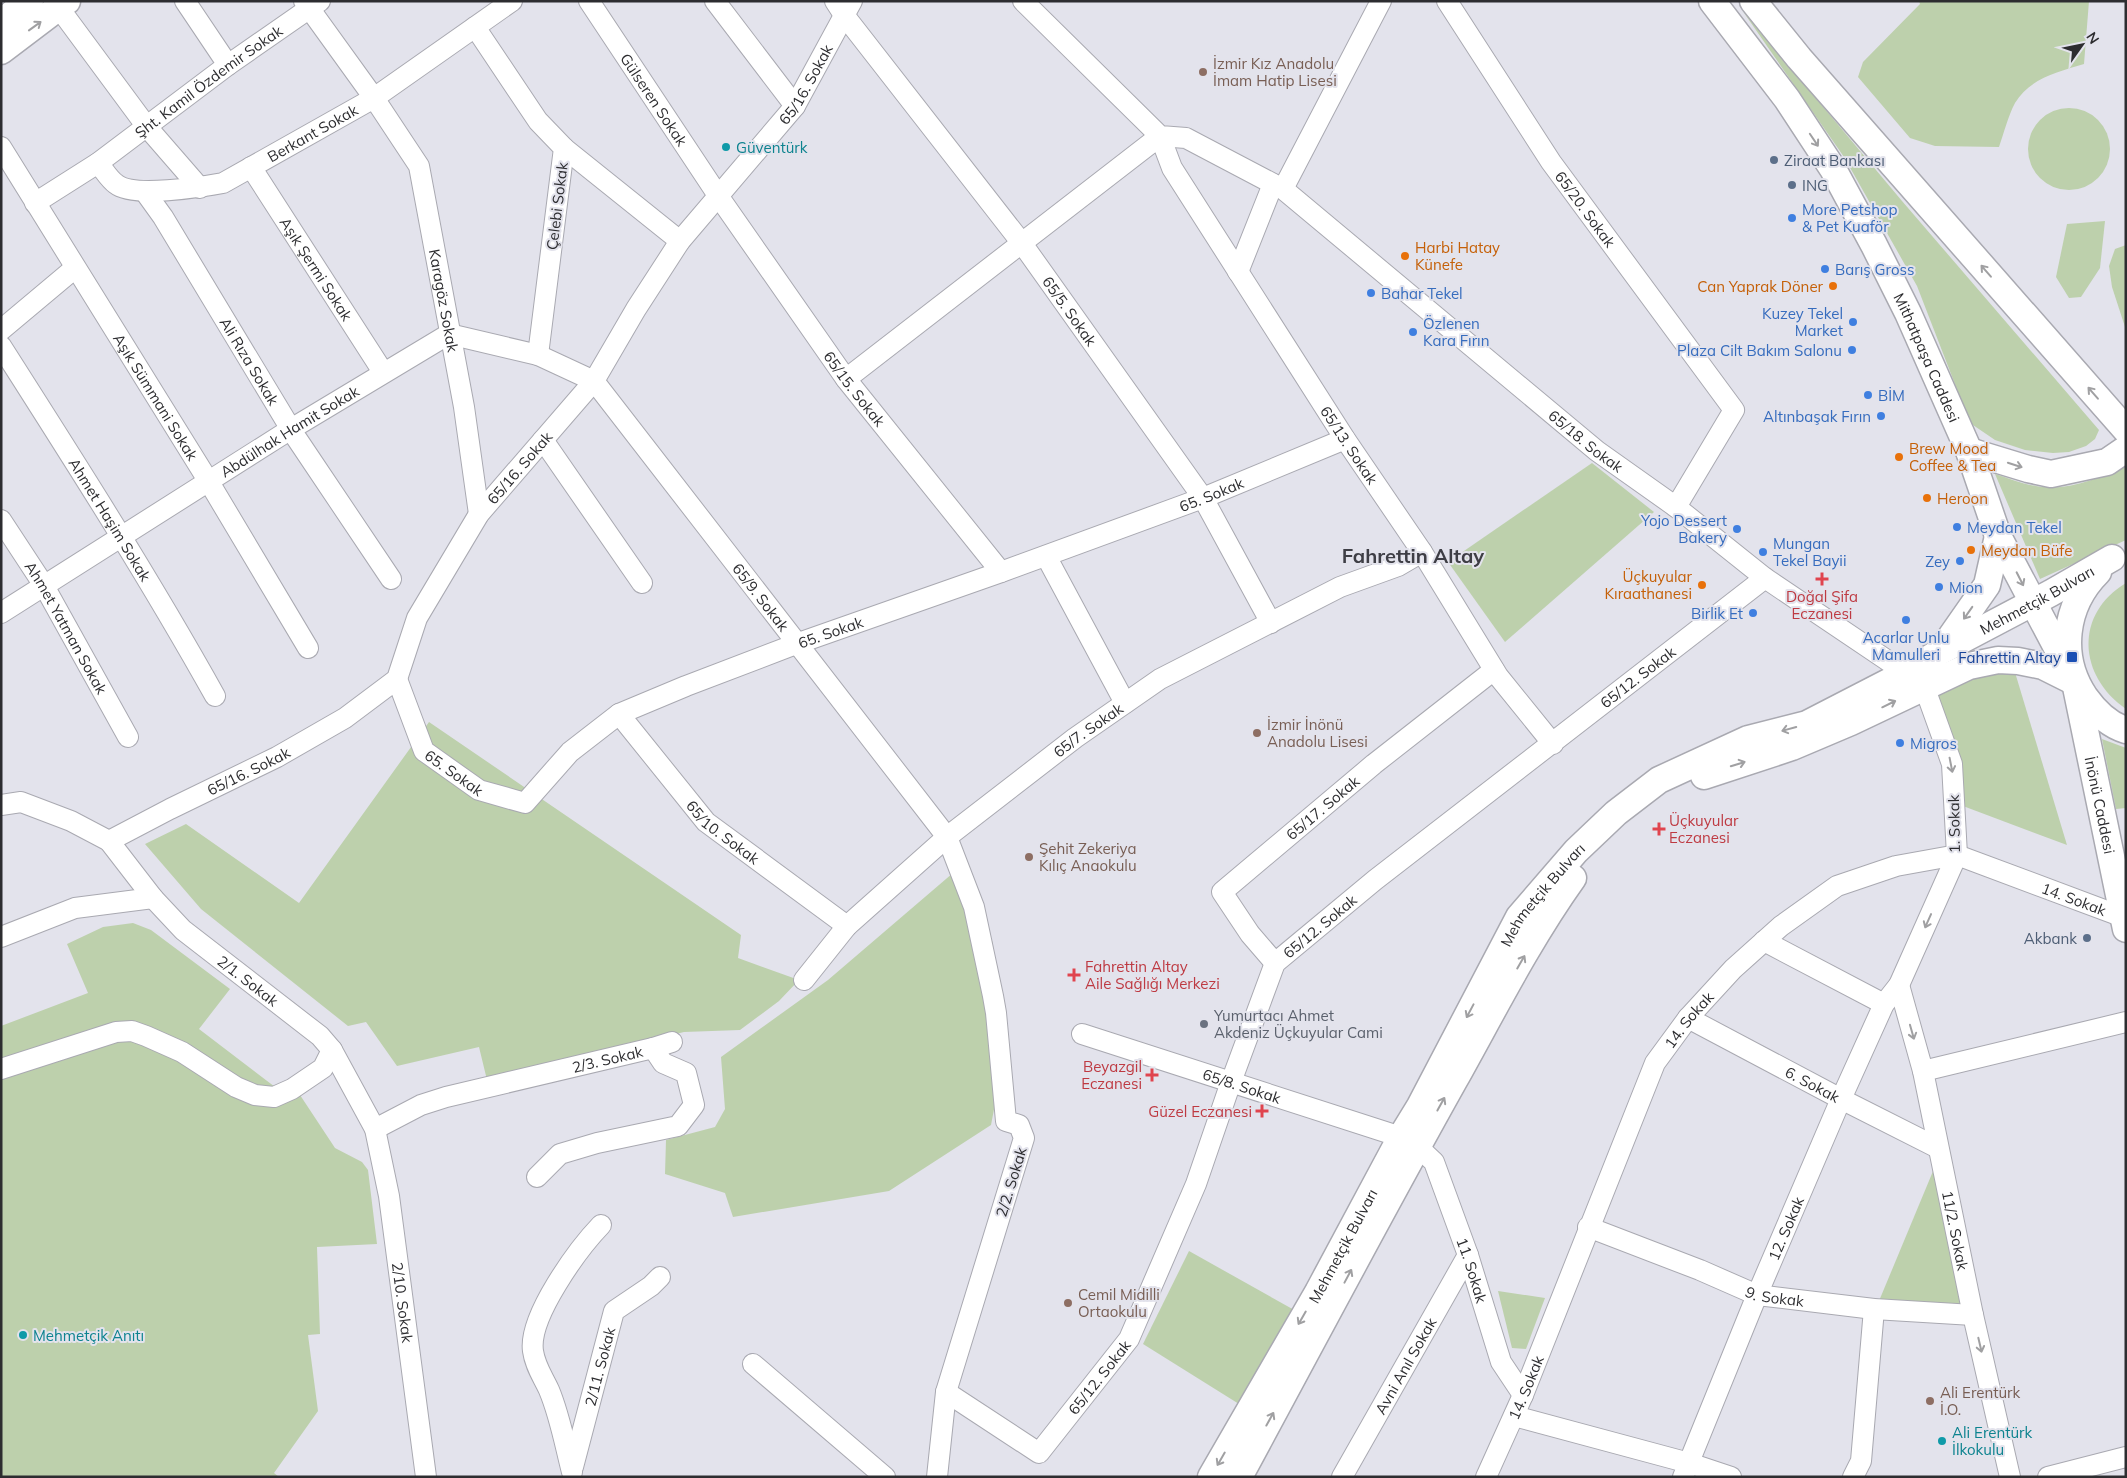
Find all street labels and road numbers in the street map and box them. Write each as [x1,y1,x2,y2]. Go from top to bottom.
street label: Şht. Kamil Özdemir Sokak [131,21,286,142]
street label: 65/16. Sokak [774,41,836,128]
street label: Gülseren Sokak [617,49,692,150]
street label: Berkant Sokak [264,100,361,166]
street label: Çelebi Sokak [542,161,572,251]
street label: 65/20. Sokak [1551,167,1620,251]
street label: Aşık Şermi Sokak [276,213,357,324]
street label: Karagöz Sokak [425,247,463,354]
street label: 65/5. Sokak [1039,272,1101,350]
street label: Mithatpaşa Caddesi [1890,290,1964,425]
street label: Ali Rıza Sokak [216,314,284,409]
street label: Aşık Sümmani Sokak [110,330,203,464]
street label: 65/15. Sokak [820,347,890,430]
street label: Abdülhak Hamit Sokak [216,381,362,481]
street label: 65/13. Sokak [1317,402,1382,488]
street label: 65/18. Sokak [1545,405,1627,476]
street label: 65/16. Sokak [483,427,556,508]
street label: Ahmet Haşim Sokak [65,454,156,585]
street label: 65. Sokak [1176,473,1247,515]
street label: Ahmet Yatman Sokak [21,557,112,698]
street label: 65/9. Sokak [729,559,794,635]
street label: Mehmetçik Bulvarı [1976,561,2097,638]
street label: 65. Sokak [795,612,866,652]
street label: 65/12. Sokak [1596,641,1679,712]
street label: 65/7. Sokak [1049,698,1126,761]
street label: 65/16. Sokak [204,742,293,799]
street label: 65. Sokak [421,745,488,800]
street label: İnönü Caddesi [2081,755,2120,855]
street label: 65/17. Sokak [1282,771,1363,844]
street label: 1. Sokak [1944,794,1964,853]
street label: 65/10. Sokak [682,796,764,868]
street label: Mehmetçik Bulvarı [1496,838,1588,950]
street label: 14. Sokak [2039,878,2109,920]
street label: 65/12. Sokak [1279,890,1361,962]
street label: 2/1. Sokak [214,951,283,1010]
street label: 14. Sokak [1660,987,1717,1052]
street label: 2/3. Sokak [570,1041,645,1076]
street label: 6. Sokak [1782,1062,1843,1106]
street label: 65/8. Sokak [1200,1064,1284,1107]
street label: 2/2. Sokak [991,1145,1031,1219]
street label: Mehmetçik Bulvarı [1304,1185,1381,1307]
street label: 11/2. Sokak [1938,1189,1973,1272]
street label: 12. Sokak [1764,1193,1808,1263]
street label: 11. Sokak [1453,1235,1492,1305]
street label: 2/10. Sokak [388,1261,418,1344]
street label: 9. Sokak [1743,1282,1805,1310]
street label: Avni Anıl Sokak [1370,1314,1440,1417]
street label: 2/11. Sokak [580,1325,619,1408]
street label: 65/12. Sokak [1064,1336,1134,1418]
street label: 14. Sokak [1504,1352,1547,1422]

